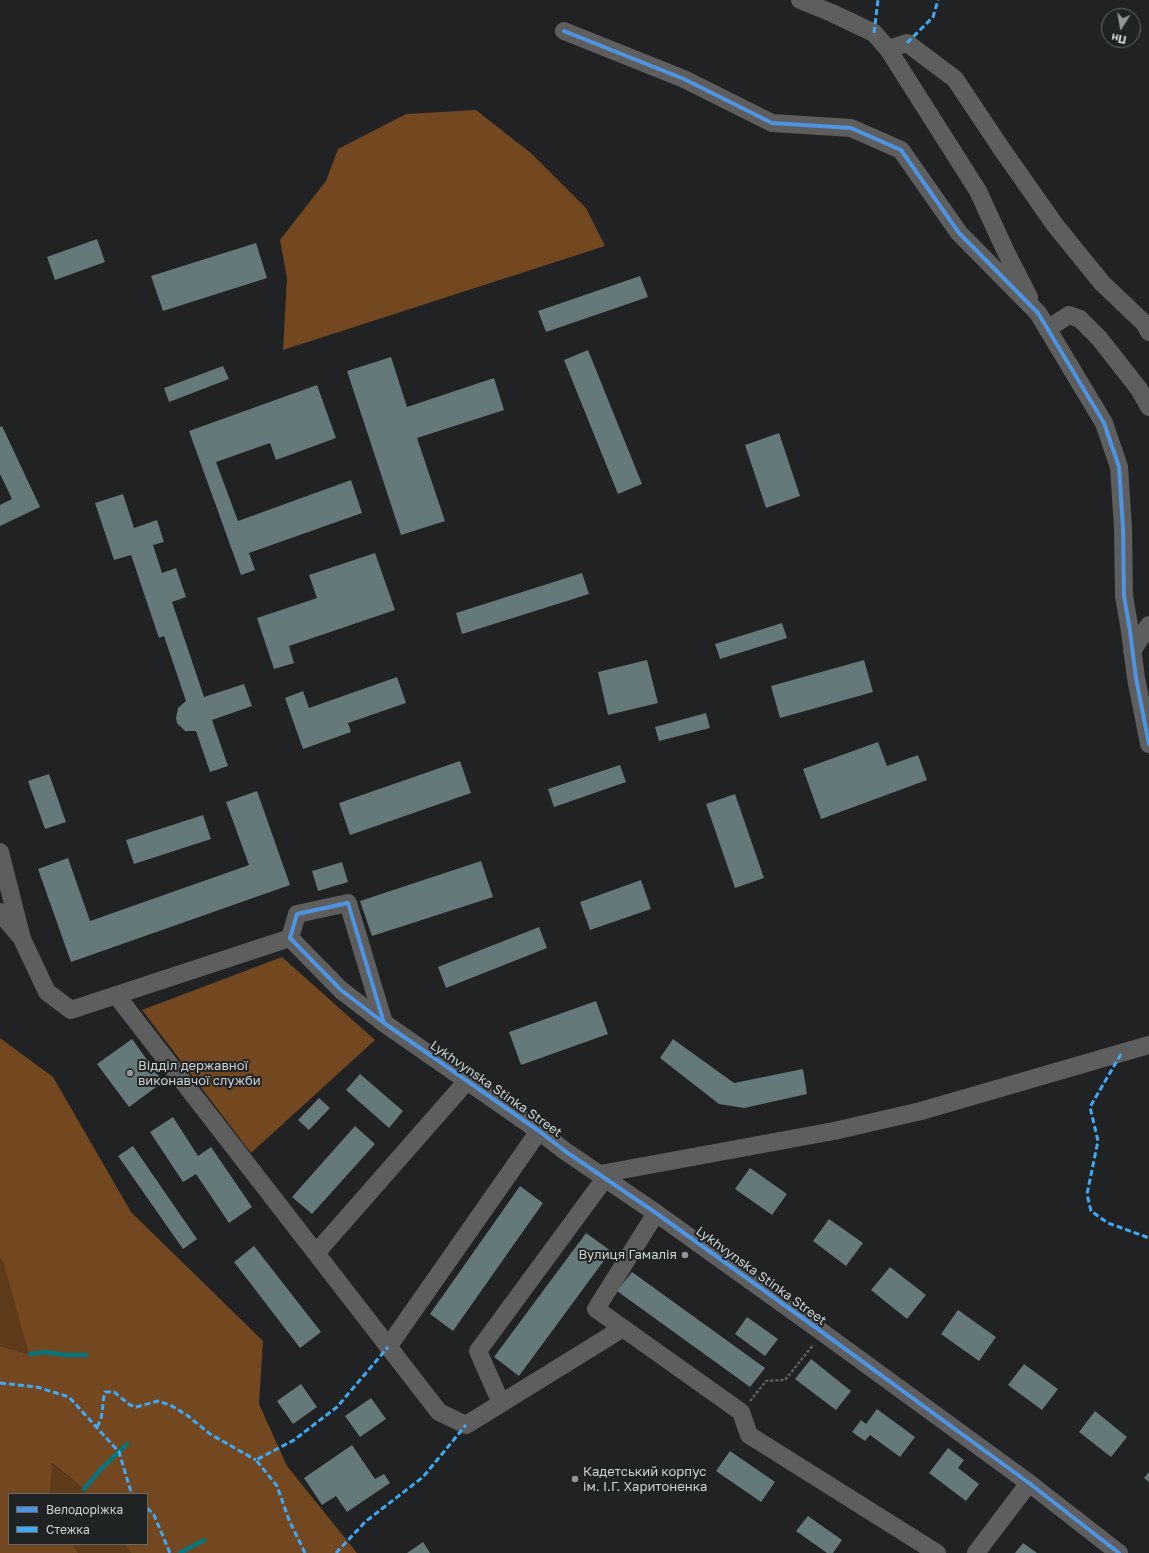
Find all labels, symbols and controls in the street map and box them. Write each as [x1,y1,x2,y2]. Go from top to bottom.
north arrow [1101,8,1141,48]
text: Пн [1110,31,1127,47]
street label: Lykhvynska Stinka Street [427,1037,565,1141]
place label: Відділ державної виконавчої служби [138,1058,261,1089]
marker: Відділ державної виконавчої служби [125,1068,135,1078]
street label: Lykhvynska Stinka Street [693,1223,829,1329]
place label: Вулиця Гамалія [578,1247,677,1263]
marker: Вулиця Гамалія [680,1250,690,1260]
place label: Кадетський корпус ім. І.Г. Харитоненка [583,1464,707,1495]
marker: Кадетський корпус ім. І.Г. Харитоненка [570,1474,580,1484]
legend [8,1493,148,1545]
text: Велодоріжка [46,1502,123,1517]
text: Стежка [46,1522,90,1537]

